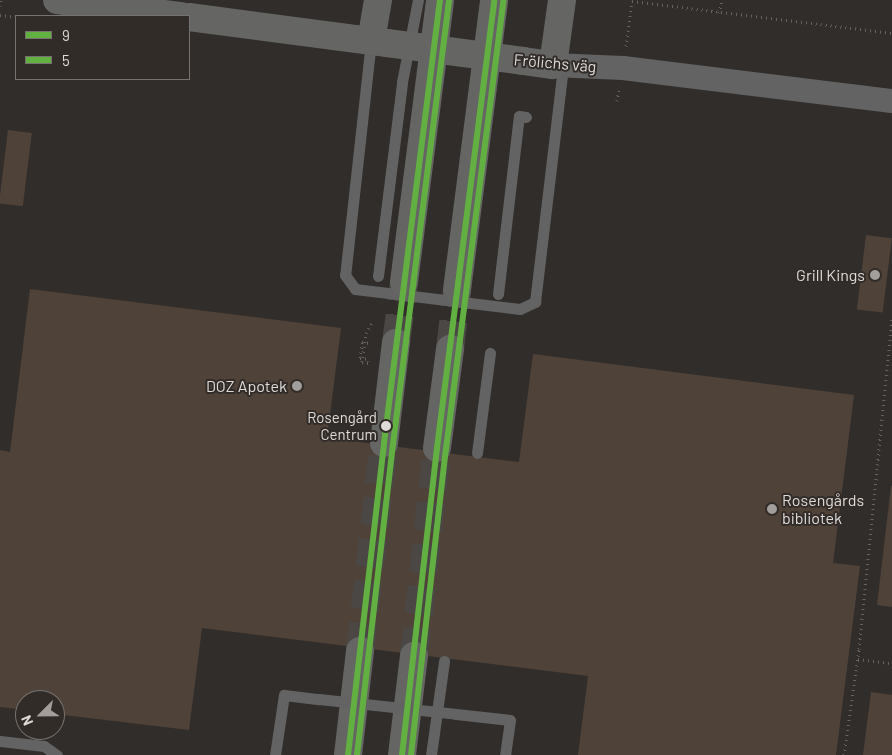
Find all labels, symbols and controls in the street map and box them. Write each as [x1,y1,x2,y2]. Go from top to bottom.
legend [15,15,190,80]
text: 9 [62,26,70,44]
street label: Frölichs väg [513,50,597,76]
text: 5 [62,51,70,69]
place label: Grill Kings [796,265,865,285]
marker: Grill Kings [869,269,881,281]
place label: DOZ Apotek [206,376,287,396]
marker: DOZ Apotek [291,380,303,392]
place label: Rosengård Centrum [307,408,377,443]
marker: Rosengård Centrum [381,421,391,431]
place label: Rosengårds bibliotek [782,490,864,528]
marker: Rosengårds bibliotek [766,503,778,515]
north arrow [15,690,65,740]
text: N [17,713,36,728]

